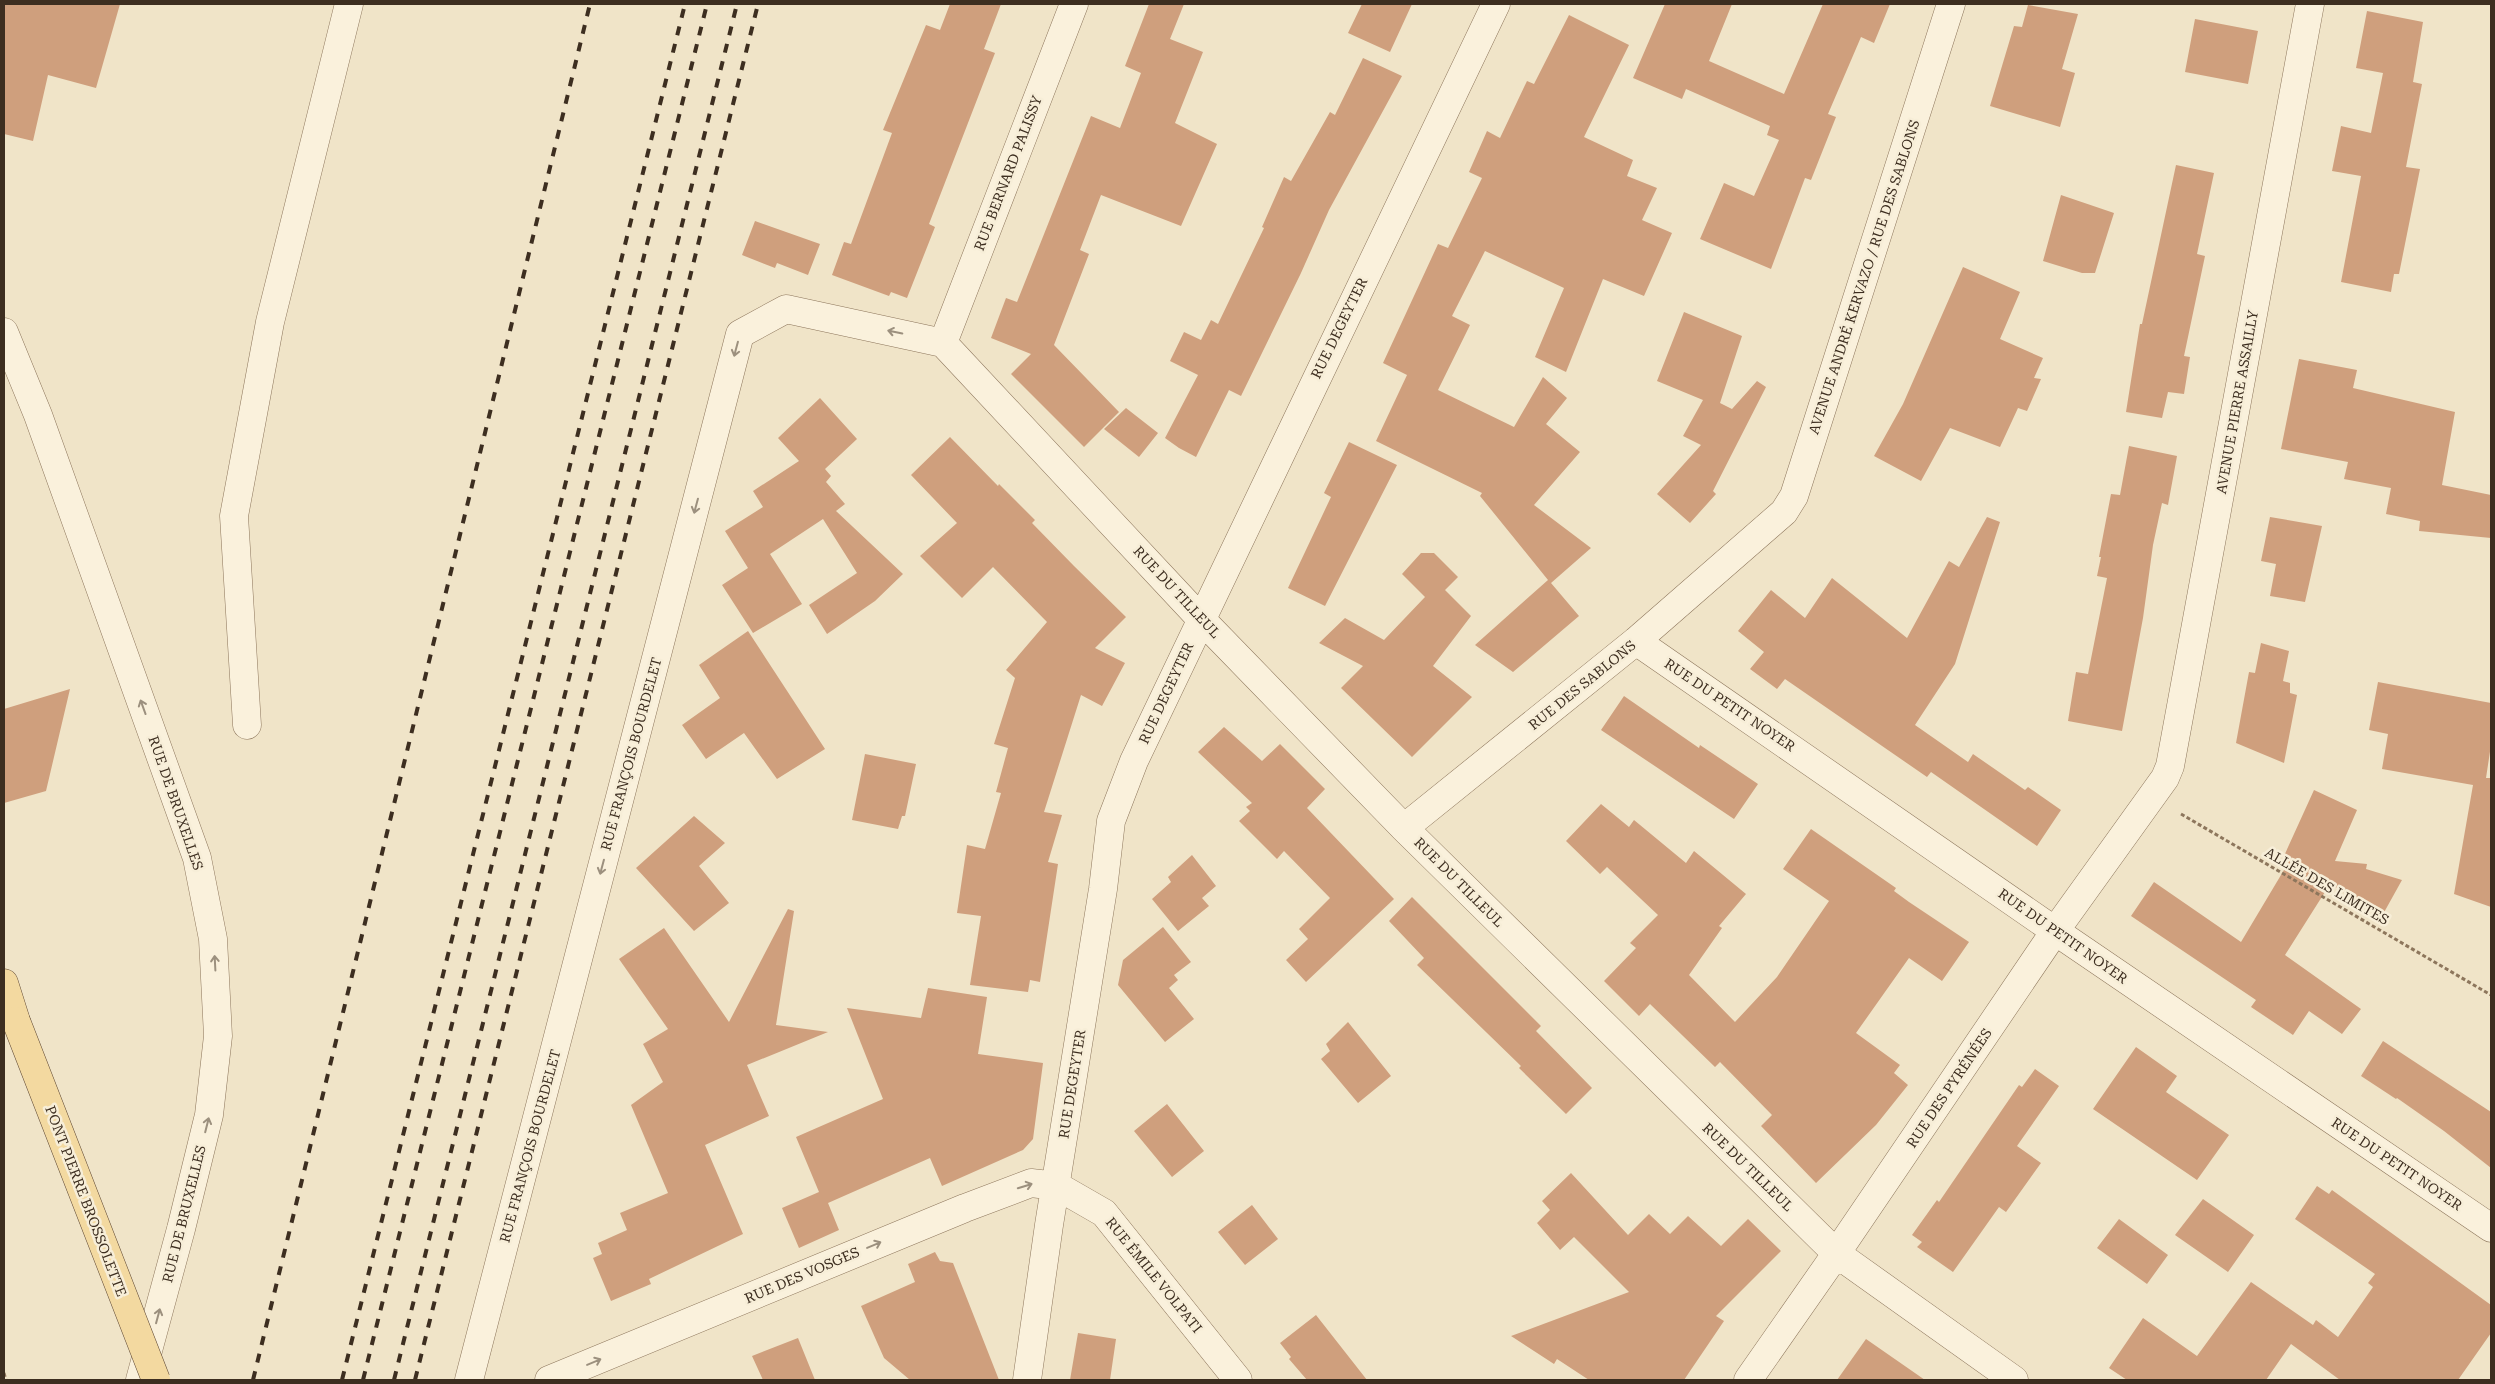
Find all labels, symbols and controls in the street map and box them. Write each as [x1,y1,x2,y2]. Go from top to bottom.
street label: RUE BERNARD PALISSY [971,93,1045,253]
street label: AVENUE ANDRÉ KERVAZO / RUE DES SABLONS [1805,117,1923,436]
street label: RUE DEGEYTER [1308,275,1370,381]
street label: AVENUE PIERRE ASSAILLY [2213,308,2261,495]
one-way arrow [888,327,904,336]
one-way arrow [731,341,741,357]
one-way arrow [690,498,700,514]
street label: RUE DU TILLEUL [1130,543,1224,641]
street label: RUE DES SABLONS [1525,637,1639,733]
street label: RUE DEGEYTER [1135,639,1197,746]
street label: RUE DU PETIT NOYER [1662,655,1799,755]
street label: RUE FRANÇOIS BOURDELET [597,656,665,852]
one-way arrow [138,700,147,715]
street label: RUE DE BRUXELLES [145,734,207,872]
street label: RUE DU TILLEUL [1411,834,1507,930]
street label: ALLÉE DES LIMITES [2262,844,2392,928]
one-way arrow [597,859,606,875]
street label: RUE DU PETIT NOYER [1995,885,2131,987]
one-way arrow [210,956,219,972]
street label: RUE DES PYRÉNÉES [1903,1025,1995,1151]
street label: RUE DEGEYTER [1055,1028,1089,1140]
street label: RUE FRANÇOIS BOURDELET [496,1048,564,1244]
street label: PONT PIERRE BROSSOLETTE [42,1103,130,1299]
street label: RUE DU PETIT NOYER [2329,1114,2466,1214]
one-way arrow [203,1118,212,1134]
street label: RUE DU TILLEUL [1699,1120,1797,1215]
street label: RUE DE BRUXELLES [159,1143,209,1284]
one-way arrow [1016,1180,1032,1190]
street label: RUE ÉMILE VOLPATI [1103,1214,1205,1336]
one-way arrow [866,1240,881,1250]
street label: RUE DES VOSGES [742,1243,862,1306]
one-way arrow [153,1309,163,1325]
one-way arrow [586,1356,601,1366]

